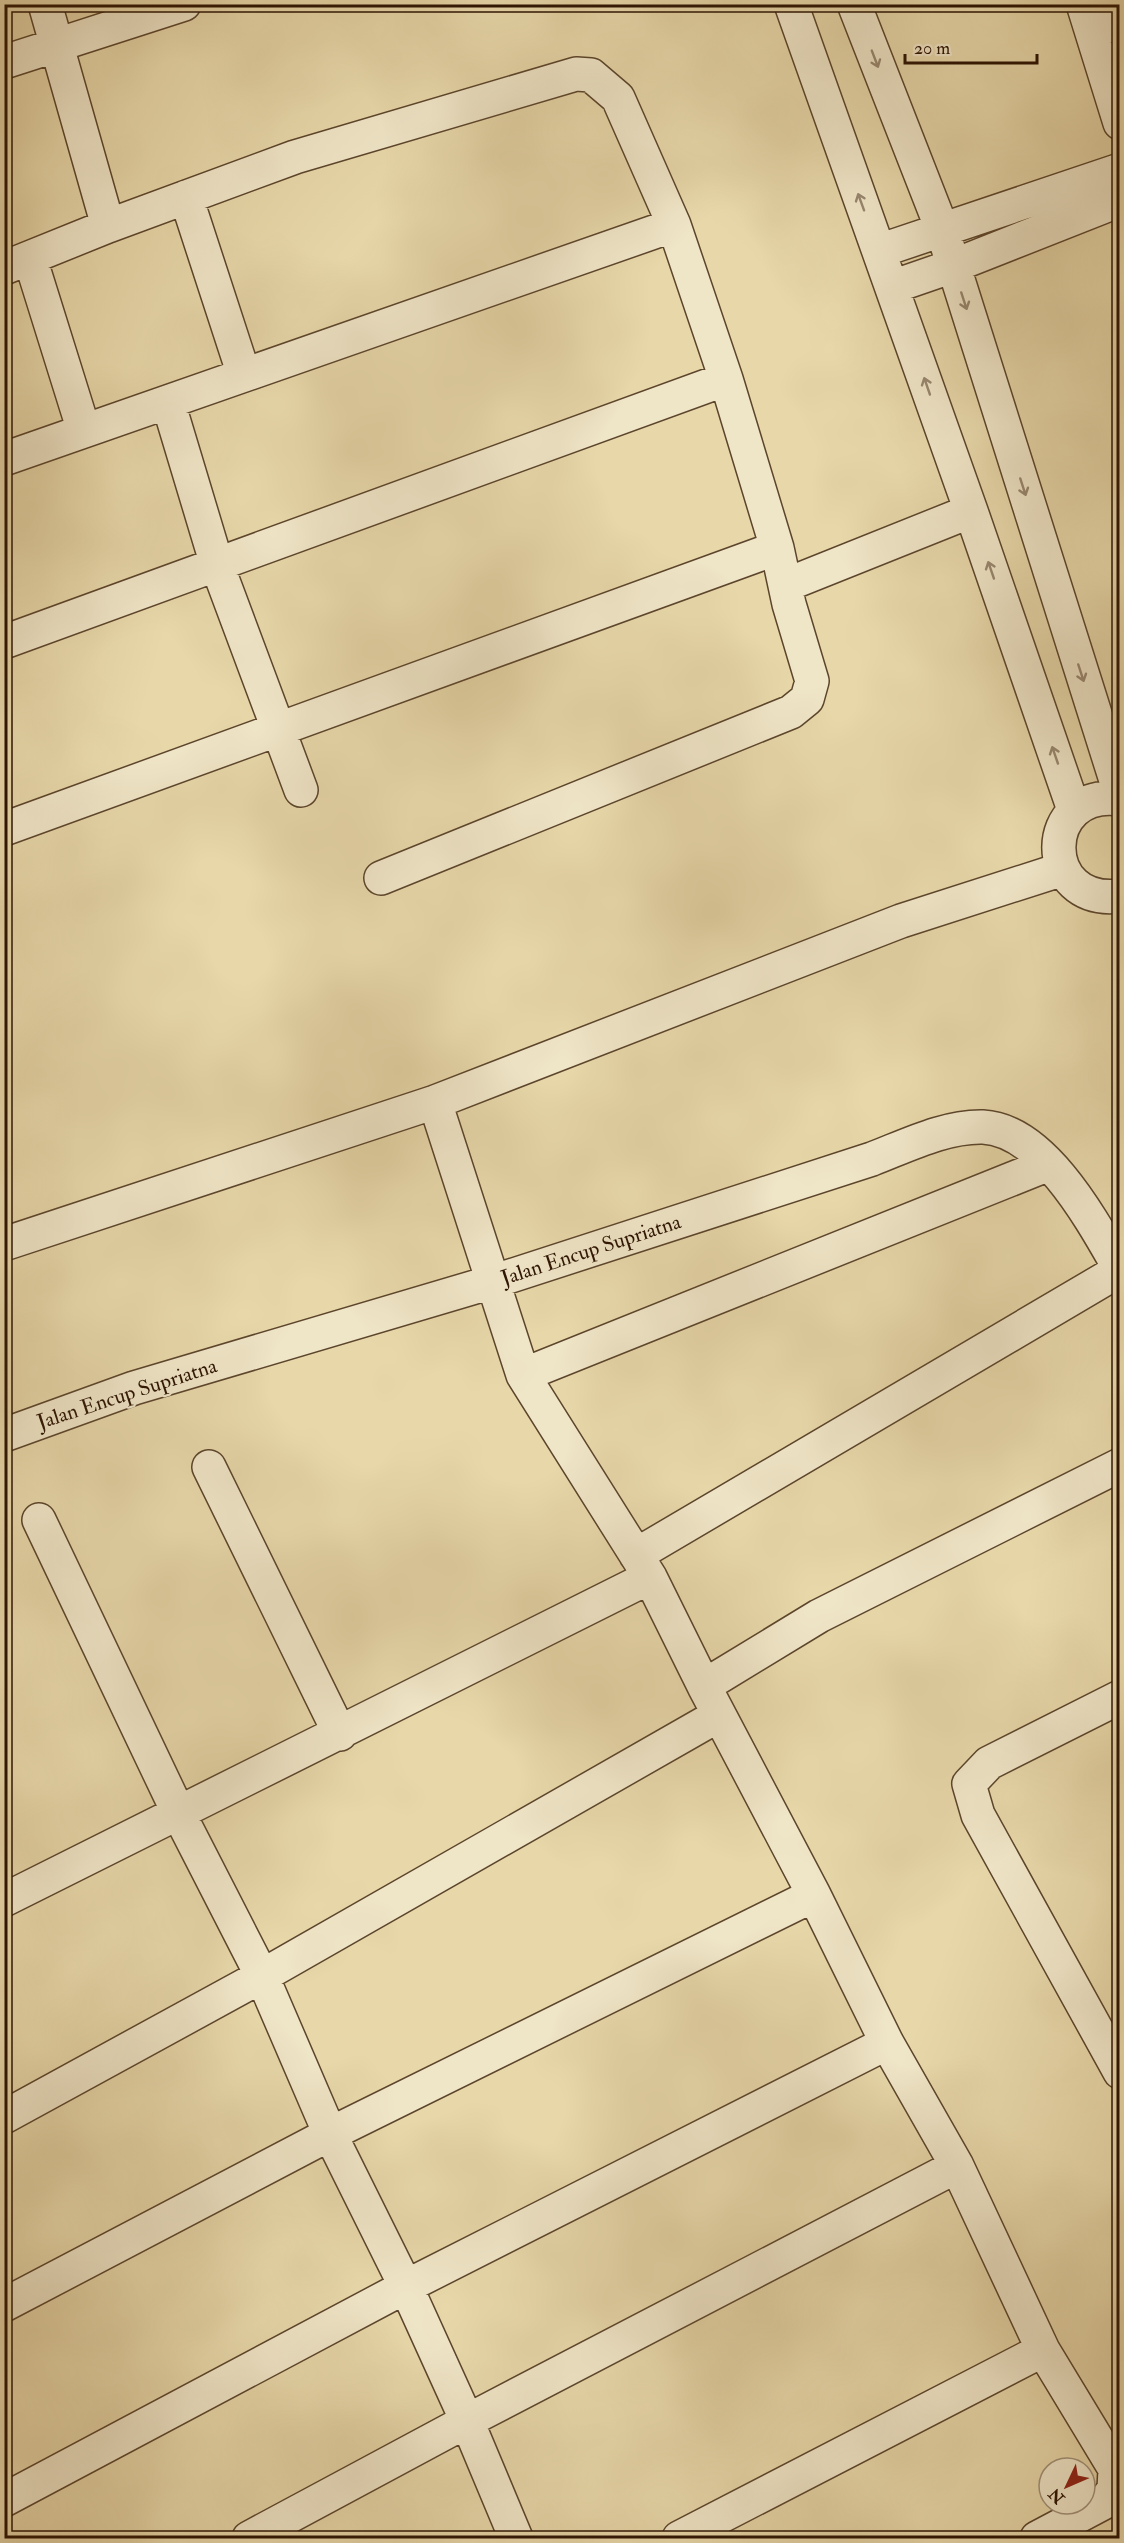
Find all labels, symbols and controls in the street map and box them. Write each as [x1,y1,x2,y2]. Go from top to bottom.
scale bar [905,27,1037,65]
text: 20 m [914,37,950,60]
one-way arrow [870,49,881,68]
one-way arrow [855,193,866,212]
one-way arrow [959,291,970,310]
one-way arrow [920,377,931,396]
one-way arrow [1018,477,1029,496]
one-way arrow [985,561,996,580]
one-way arrow [1077,663,1088,682]
one-way arrow [1048,746,1059,764]
street label: Jalan Encup Supriatna [497,1208,685,1292]
street label: Jalan Encup Supriatna [33,1352,221,1436]
north arrow [1037,2456,1097,2516]
text: N [1044,2483,1070,2509]

